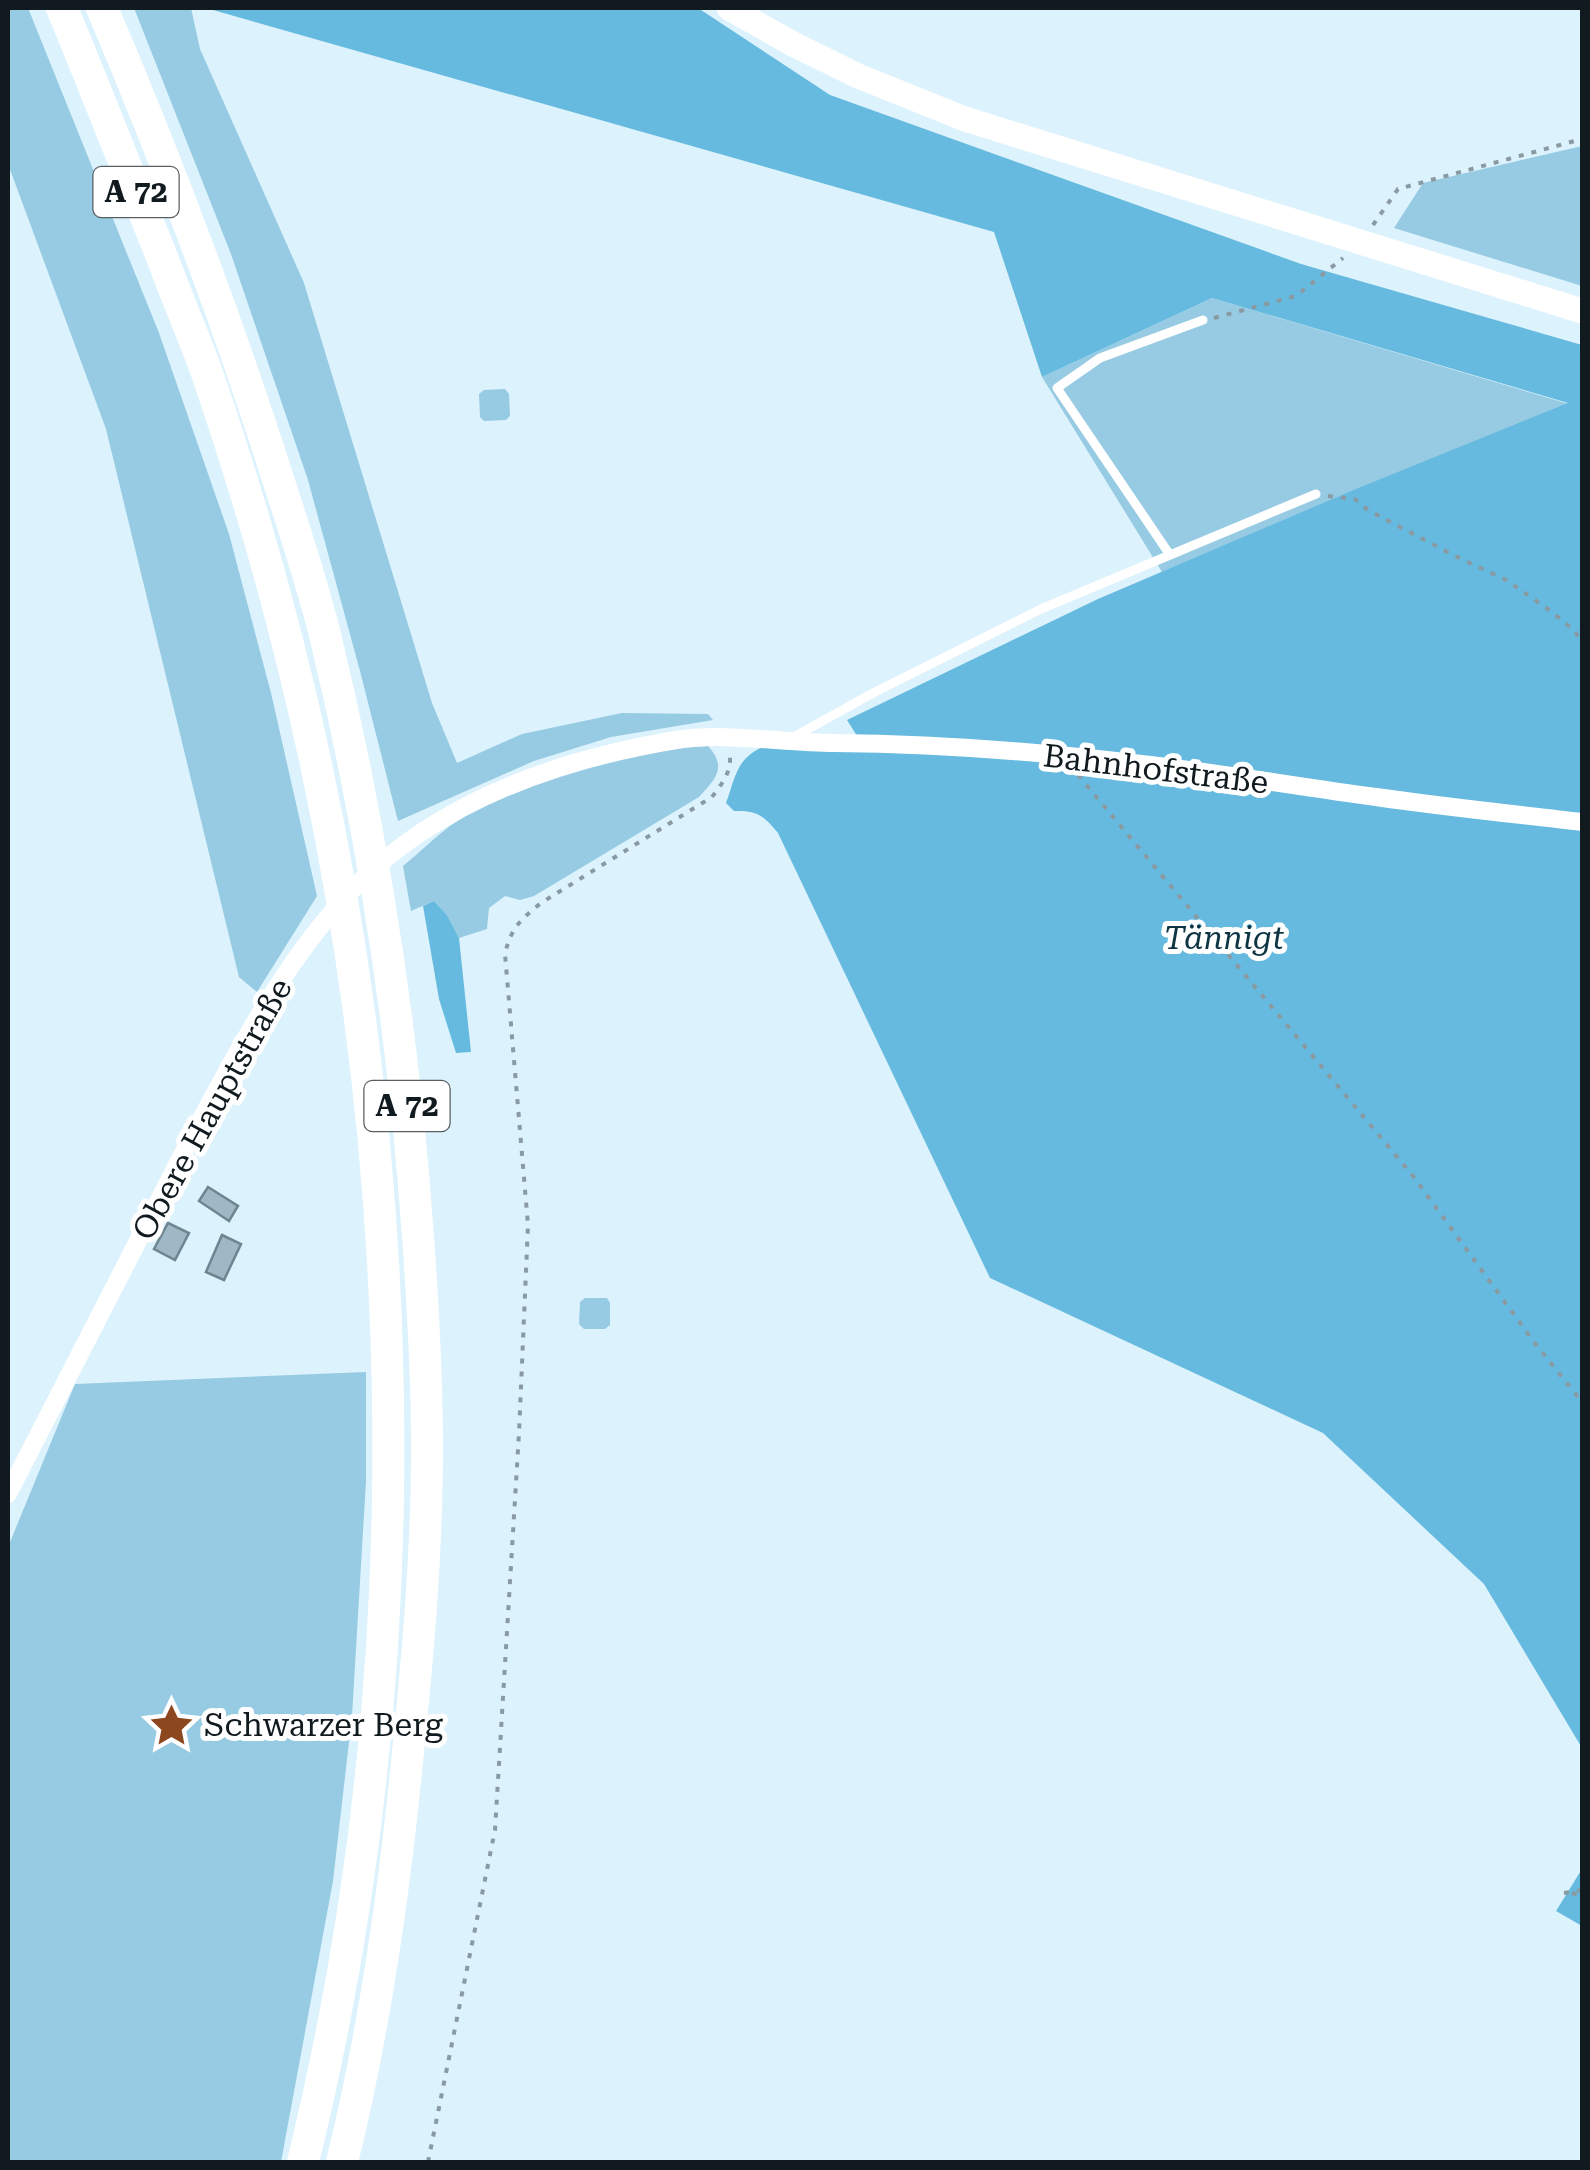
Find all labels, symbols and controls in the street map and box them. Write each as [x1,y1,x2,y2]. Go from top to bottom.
road number: A 72 [94,167,178,217]
street label: Bahnhofstraße [1041,736,1271,802]
park label: Tännigt [1164,919,1284,957]
street label: Obere Hauptstraße [124,972,300,1246]
road number: A 72 [364,1081,450,1131]
place icon: Schwarzer Berg [147,1701,195,1749]
place label: Schwarzer Berg [204,1706,444,1744]

